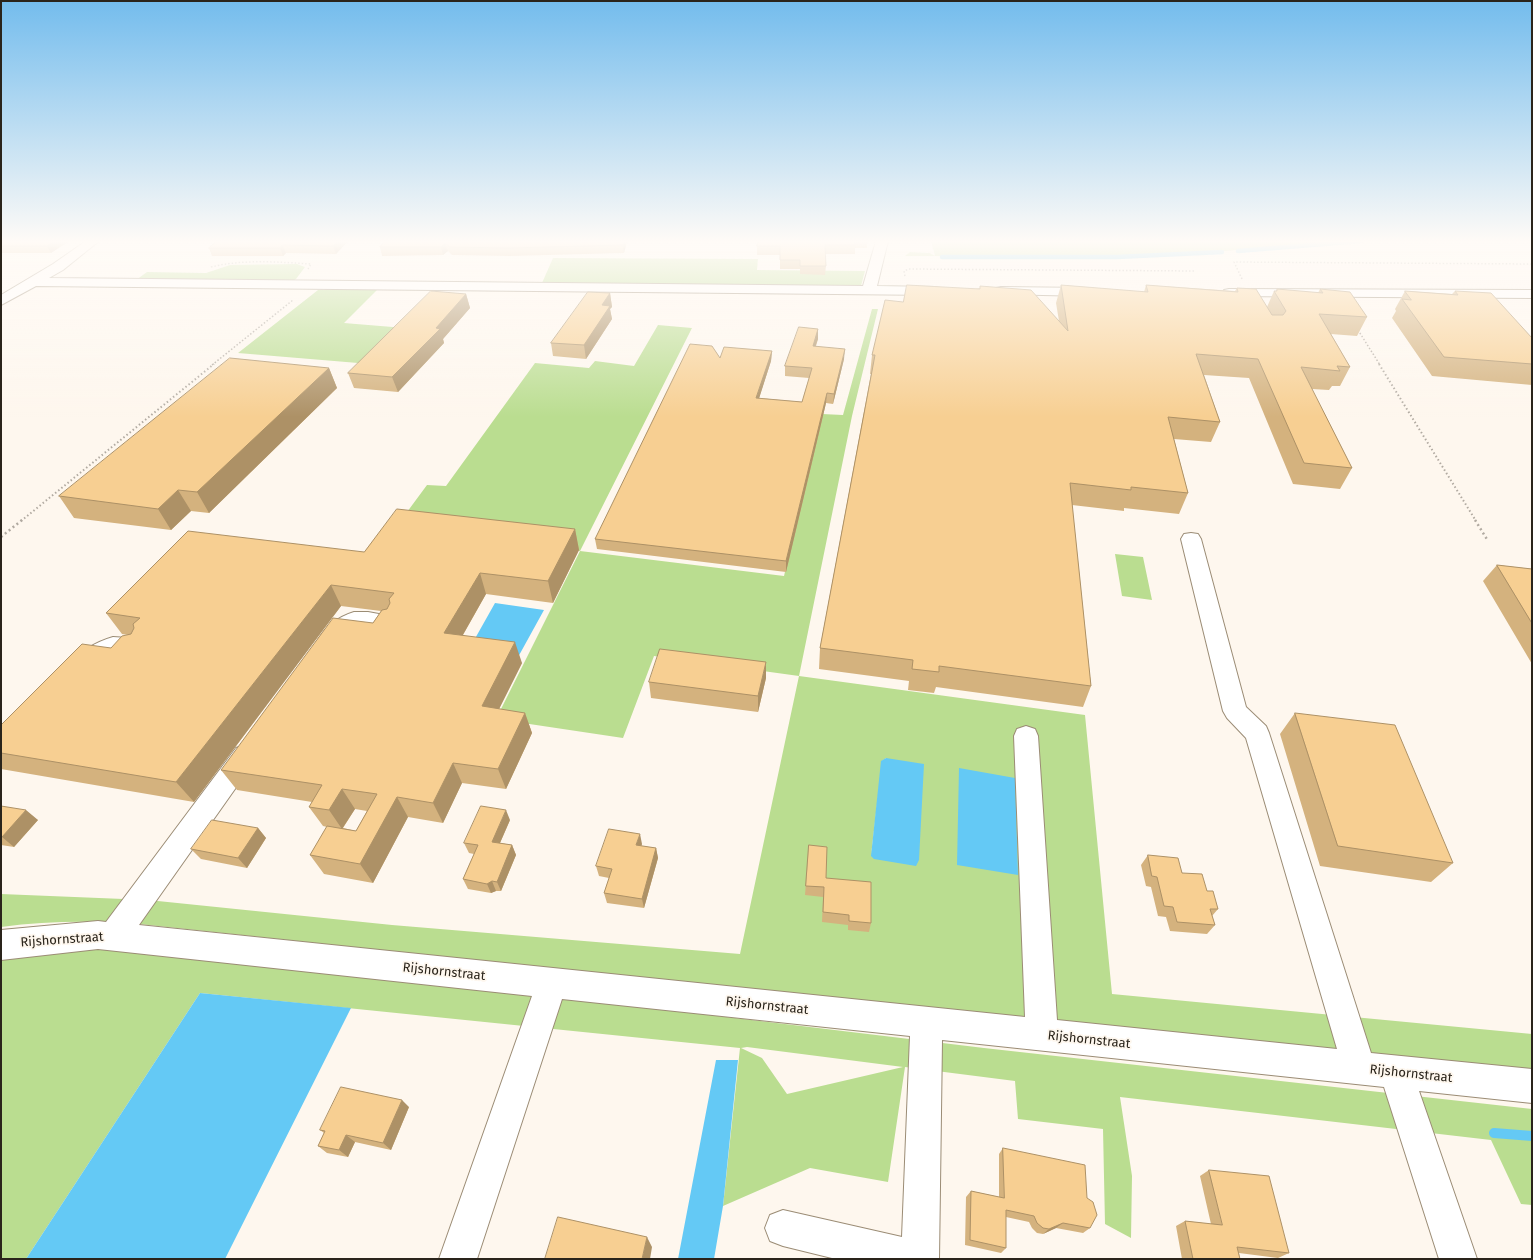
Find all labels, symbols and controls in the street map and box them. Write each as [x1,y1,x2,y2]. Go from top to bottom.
street label: Rijshornstraat [20,929,104,951]
street label: Rijshornstraat [402,960,486,984]
street label: Rijshornstraat [725,994,809,1018]
street label: Rijshornstraat [1047,1028,1131,1052]
street label: Rijshornstraat [1369,1062,1453,1086]

